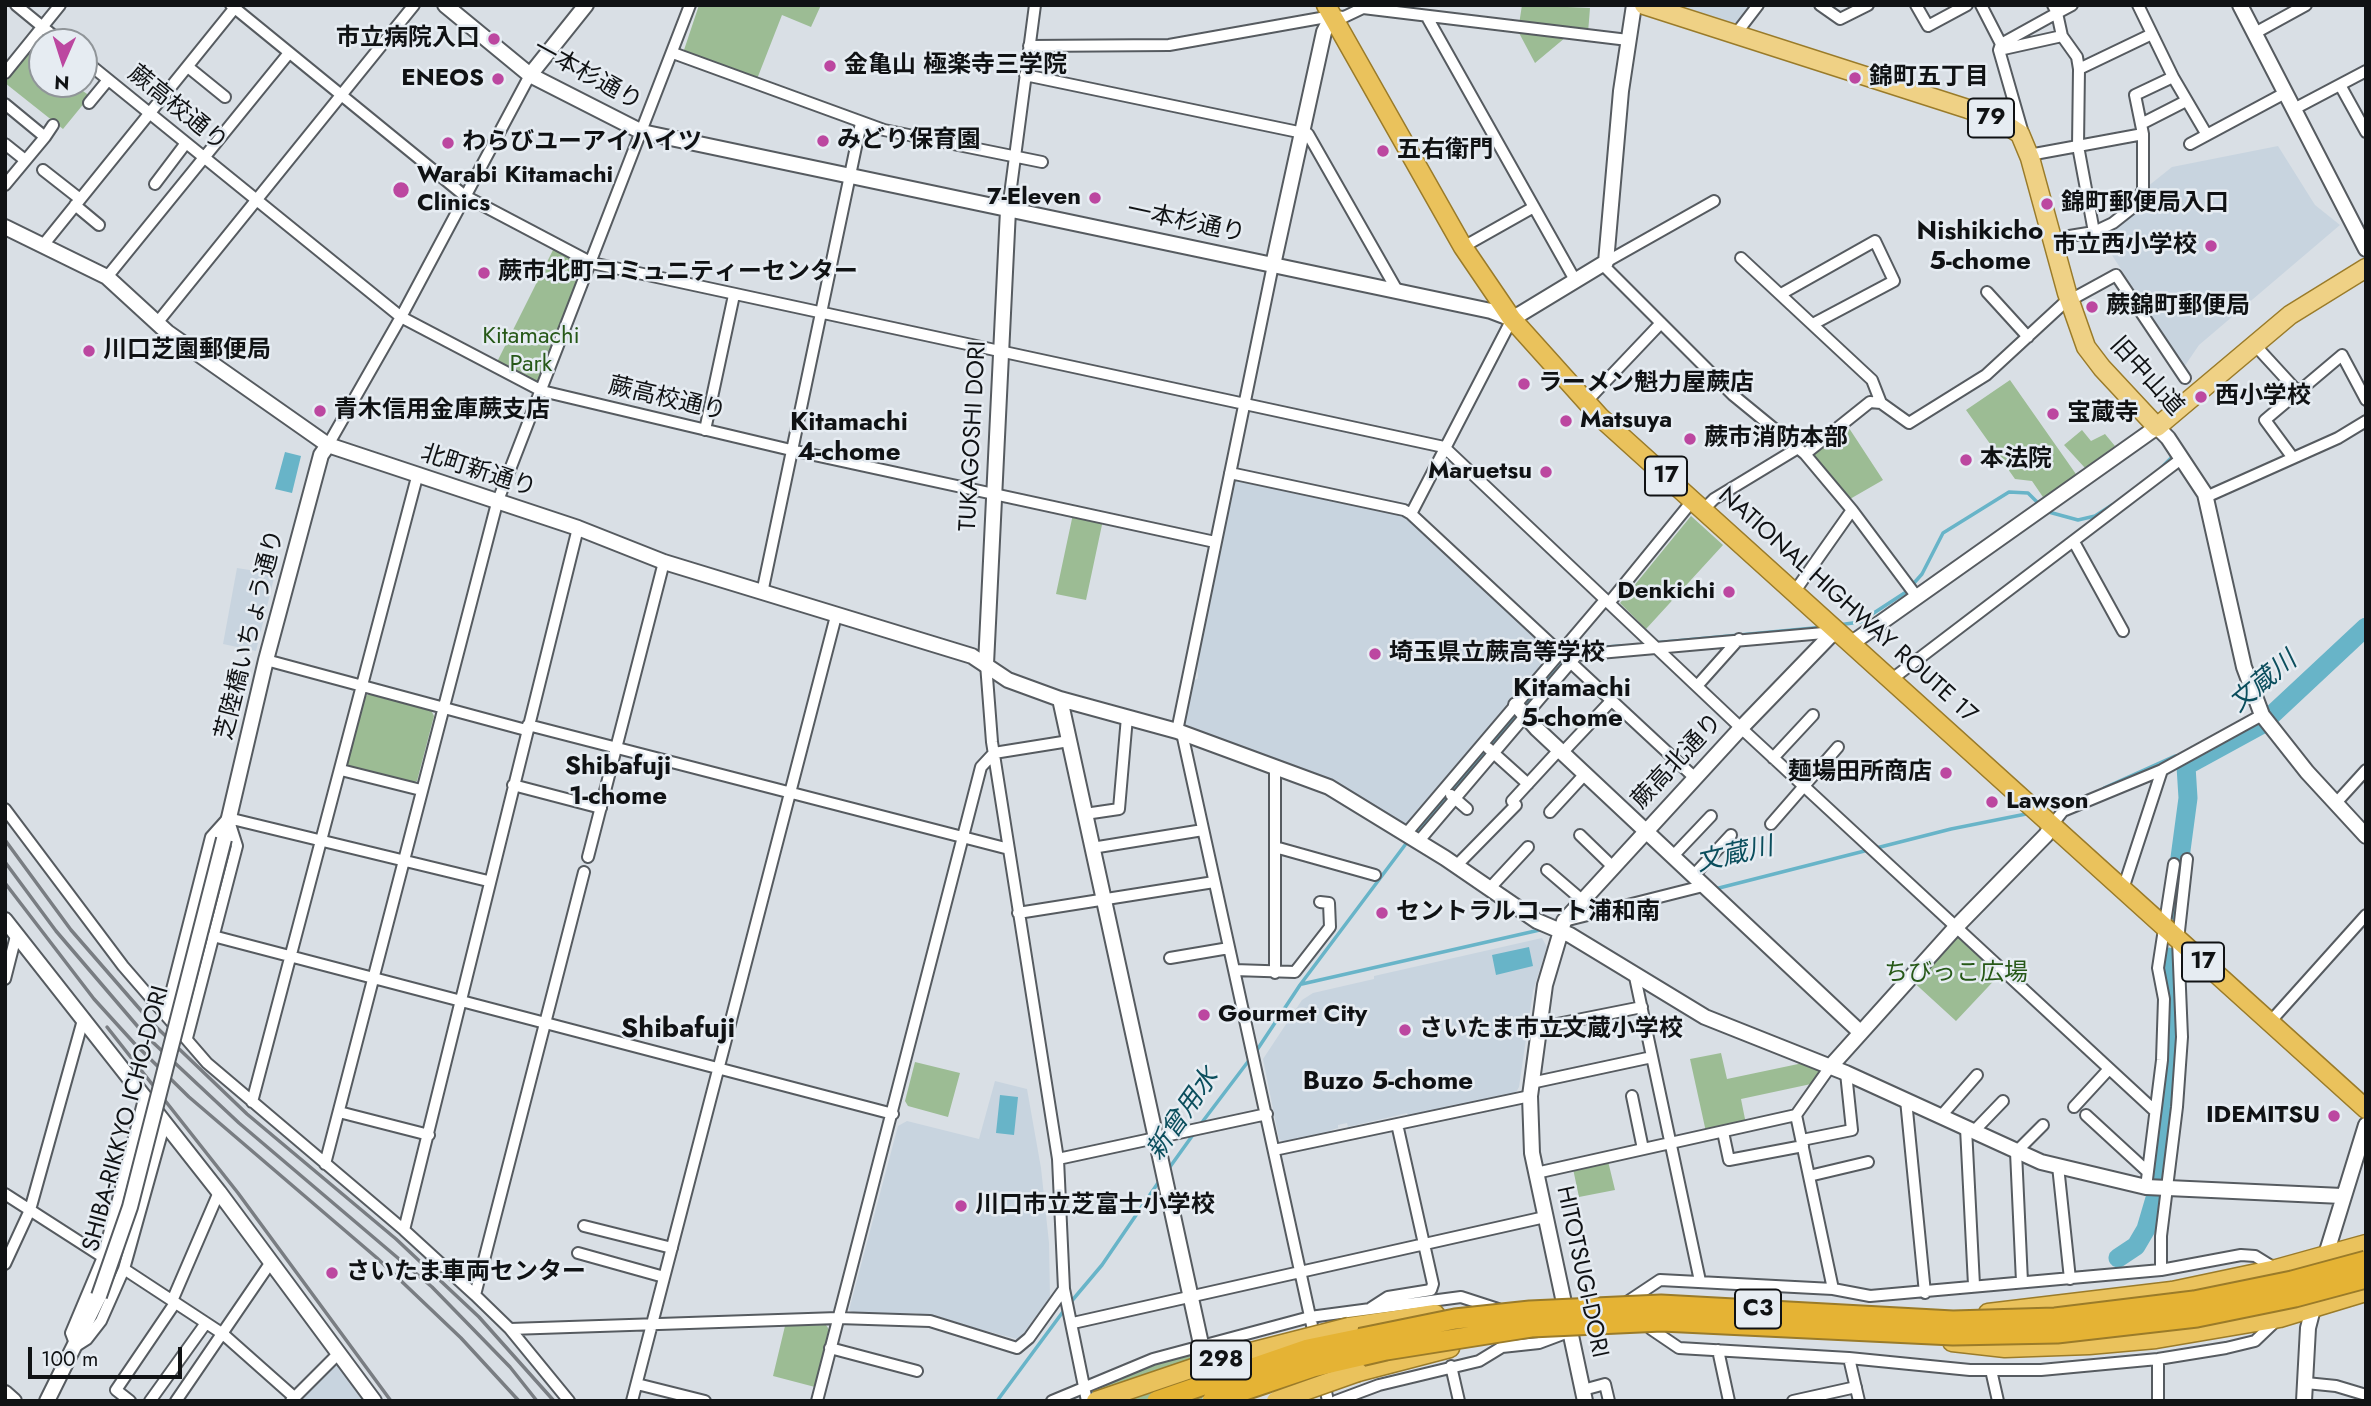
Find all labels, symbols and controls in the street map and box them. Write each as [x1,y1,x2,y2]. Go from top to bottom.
place label: 市立病院入口 [336,25,480,53]
north arrow [28,28,98,98]
marker: 市立病院入口 [486,31,502,47]
street label: 一本杉通り [528,34,646,118]
place label: 金亀山 極楽寺三学院 [844,52,1067,80]
marker: 金亀山 極楽寺三学院 [822,58,838,74]
street label: 蕨高校通り [121,60,233,158]
place label: 錦町五丁目 [1869,64,1989,92]
place label: ENEOS [401,65,484,93]
text: N [54,69,70,96]
marker: 錦町五丁目 [1847,70,1863,86]
marker: ENEOS [490,71,506,87]
road number: 79 [1968,99,2014,138]
place label: みどり保育園 [837,127,981,155]
place label: わらびユーアイハイツ [462,129,702,157]
marker: みどり保育園 [815,133,831,149]
marker: わらびユーアイハイツ [440,135,456,151]
place label: 五右衛門 [1397,137,1493,165]
marker: 五右衛門 [1375,143,1391,159]
place label: Warabi Kitamachi Clinics [417,162,613,218]
marker: Warabi Kitamachi Clinics [391,180,411,200]
place label: 7-Eleven [987,184,1081,212]
marker: 7-Eleven [1087,190,1103,206]
place label: 錦町郵便局入口 [2061,190,2229,218]
street label: 一本杉通り [1124,196,1248,250]
marker: 錦町郵便局入口 [2039,196,2055,212]
district label: Nishikicho 5-chome [1917,217,2043,278]
place label: 市立西小学校 [2053,232,2197,260]
marker: 市立西小学校 [2203,238,2219,254]
place label: 蕨市北町コミュニティーセンター [498,259,858,287]
marker: 蕨市北町コミュニティーセンター [476,265,492,281]
place label: 蕨錦町郵便局 [2106,293,2250,321]
marker: 蕨錦町郵便局 [2084,299,2100,315]
park label: Kitamachi Park [482,323,580,379]
street label: 旧中山道 [2103,332,2189,422]
place label: 川口芝園郵便局 [103,337,271,365]
street label: TUKAGOSHI DORI [955,340,993,532]
marker: 川口芝園郵便局 [81,343,97,359]
place label: ラーメン魁力屋蕨店 [1538,370,1754,398]
street label: 蕨高校通り [605,372,729,428]
marker: ラーメン魁力屋蕨店 [1516,376,1532,392]
place label: 西小学校 [2215,383,2311,411]
marker: 西小学校 [2193,389,2209,405]
place label: 青木信用金庫蕨支店 [334,397,550,425]
place label: 宝蔵寺 [2067,400,2139,428]
marker: 青木信用金庫蕨支店 [312,403,328,419]
marker: 宝蔵寺 [2045,406,2061,422]
place label: Matsuya [1580,407,1672,435]
district label: Kitamachi 4-chome [790,408,908,470]
marker: Matsuya [1558,413,1574,429]
place label: 蕨市消防本部 [1704,425,1848,453]
marker: 蕨市消防本部 [1682,431,1698,447]
street label: 北町新通り [416,440,540,504]
place label: 本法院 [1980,446,2052,474]
marker: 本法院 [1958,452,1974,468]
road number: 17 [1645,456,1687,496]
place label: Maruetsu [1428,458,1532,486]
marker: Maruetsu [1538,464,1554,480]
street label: NATIONAL HIGHWAY ROUTE 17 [1712,482,1982,730]
street label: 芝陸橋いちょう通り [211,527,291,743]
place label: Denkichi [1617,578,1715,606]
marker: Denkichi [1721,584,1737,600]
place label: 埼玉県立蕨高等学校 [1389,640,1605,668]
marker: 埼玉県立蕨高等学校 [1367,646,1383,662]
water label: 文蔵川 [2224,646,2304,720]
district label: Kitamachi 5-chome [1513,674,1631,736]
street label: 蕨高北通り [1627,708,1729,816]
district label: Shibafuji 1-chome [565,752,671,814]
place label: 麺場田所商店 [1788,759,1932,787]
marker: 麺場田所商店 [1938,765,1954,781]
place label: Lawson [2006,788,2089,816]
marker: Lawson [1984,794,2000,810]
water label: 文蔵川 [1693,832,1777,880]
place label: セントラルコート浦和南 [1396,899,1660,927]
marker: セントラルコート浦和南 [1374,905,1390,921]
road number: 17 [2182,942,2224,981]
park label: ちびっこ広場 [1884,960,2028,988]
street label: SHIBA-RIKKYO ICHO-DORI [78,983,176,1255]
place label: Gourmet City [1218,1001,1367,1029]
marker: Gourmet City [1196,1007,1212,1023]
district label: Shibafuji [621,1013,735,1047]
place label: さいたま市立文蔵小学校 [1419,1016,1683,1044]
marker: さいたま市立文蔵小学校 [1397,1022,1413,1038]
water label: 新曾用水 [1141,1063,1227,1167]
district label: Buzo 5-chome [1303,1067,1473,1099]
place label: IDEMITSU [2206,1102,2320,1130]
marker: IDEMITSU [2326,1108,2342,1124]
street label: HITOTSUGI-DORI [1549,1184,1613,1360]
place label: 川口市立芝富士小学校 [975,1192,1215,1220]
marker: 川口市立芝富士小学校 [953,1198,969,1214]
place label: さいたま車両センター [346,1259,586,1287]
marker: さいたま車両センター [324,1265,340,1281]
road number: C3 [1735,1290,1781,1328]
scale bar [32,1332,186,1376]
road number: 298 [1191,1340,1251,1380]
text: 100 m [41,1344,98,1374]

